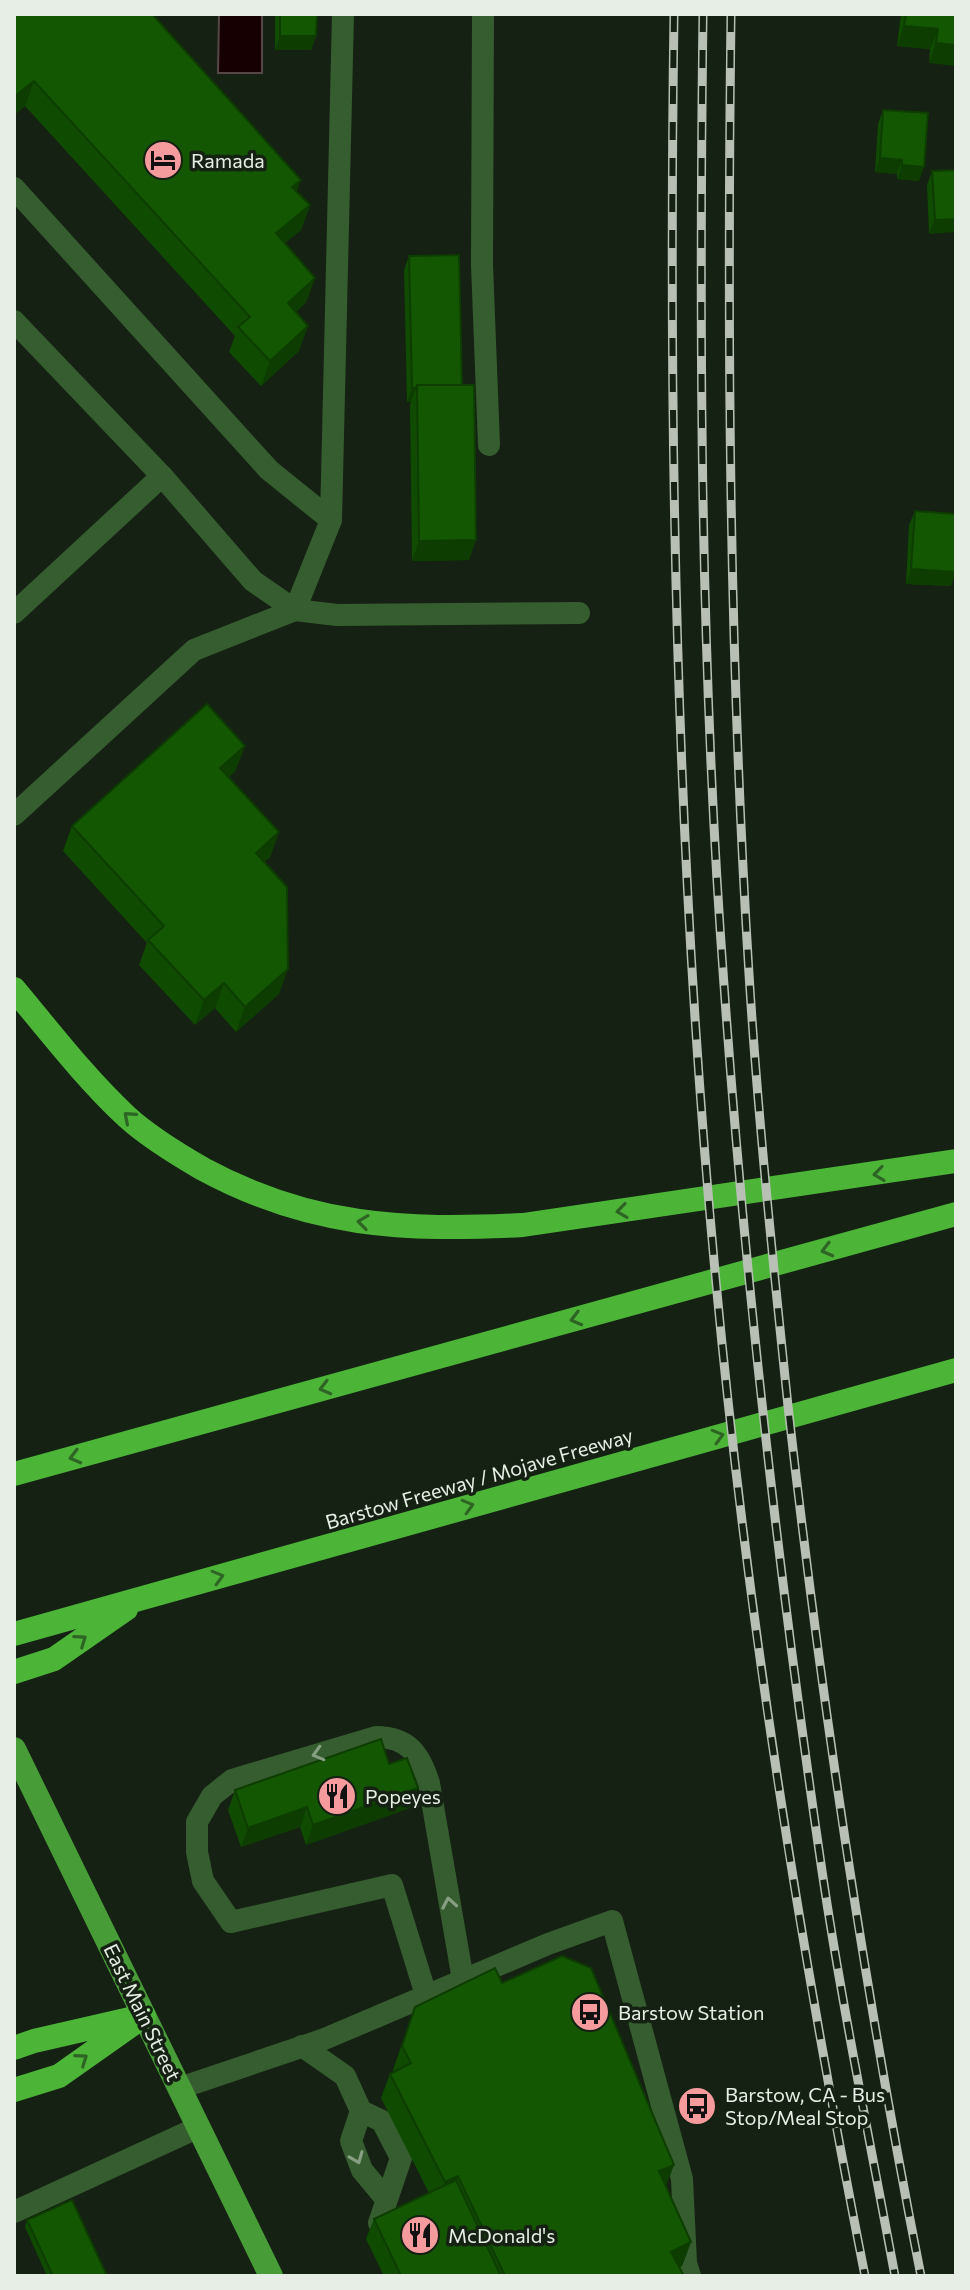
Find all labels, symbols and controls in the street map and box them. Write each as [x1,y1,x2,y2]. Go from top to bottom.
hotel icon: Ramada [142,139,184,181]
place label: Ramada [191,148,265,172]
one-way arrow [124,1113,139,1127]
one-way arrow [872,1165,886,1182]
one-way arrow [615,1202,629,1219]
one-way arrow [356,1214,370,1231]
one-way arrow [820,1241,834,1257]
one-way arrow [570,1310,584,1326]
one-way arrow [319,1379,333,1395]
street label: Barstow Freeway / Mojave Freeway [322,1423,636,1533]
one-way arrow [711,1429,725,1445]
one-way arrow [68,1448,82,1464]
one-way arrow [461,1499,474,1516]
one-way arrow [210,1569,224,1586]
one-way arrow [72,1635,86,1650]
one-way arrow [311,1745,325,1761]
restaurant icon: Popeyes [316,1775,358,1817]
place label: Popeyes [365,1784,441,1808]
one-way arrow [442,1896,459,1910]
street label: East Main Street [99,1939,187,2085]
bus stop icon: Barstow Station [569,1991,611,2033]
place label: Barstow Station [618,2000,765,2024]
one-way arrow [74,2054,88,2069]
place label: Barstow, CA - Bus Stop/Meal Stop [725,2082,885,2129]
bus stop icon: Barstow, CA - Bus Stop/Meal Stop [676,2085,718,2127]
one-way arrow [348,2150,364,2164]
restaurant icon: McDonald's [399,2214,441,2256]
place label: McDonald's [448,2223,555,2247]

